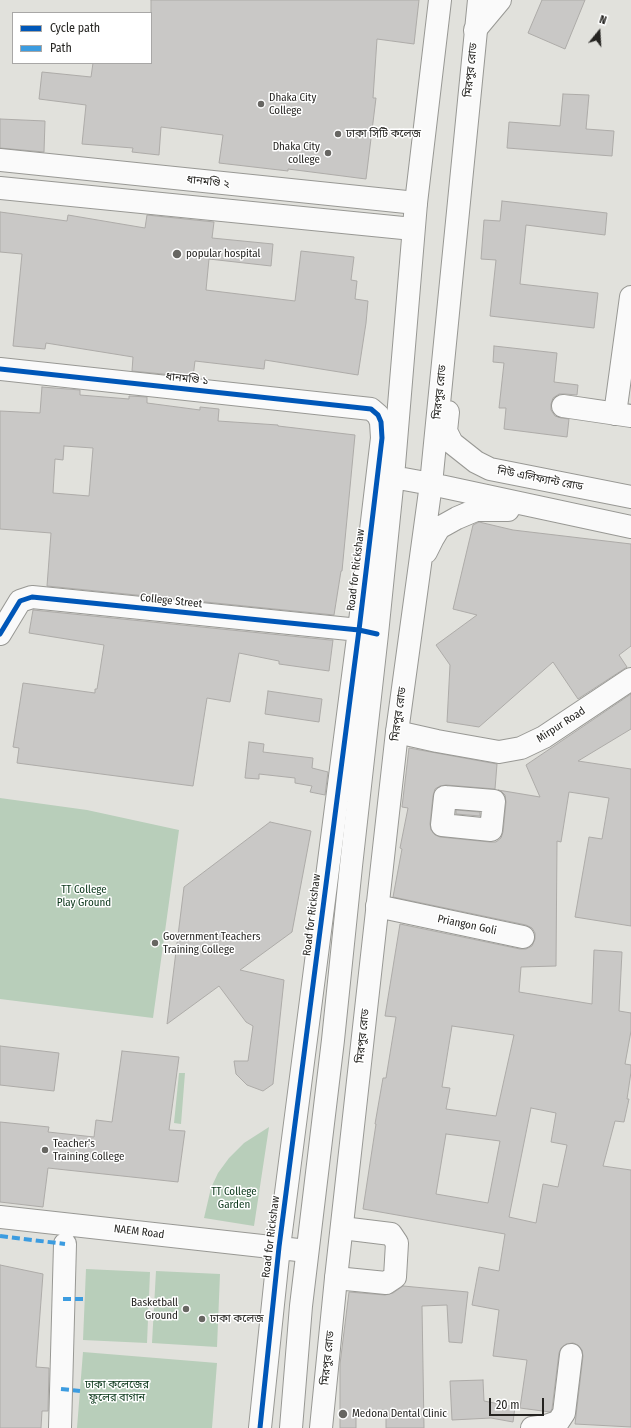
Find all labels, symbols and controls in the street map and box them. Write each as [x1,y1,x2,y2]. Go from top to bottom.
legend [12,12,152,64]
north arrow [579,12,619,52]
text: N [598,13,608,27]
text: Cycle path [50,21,100,35]
text: Path [50,41,72,55]
street label: মিরপুর রোড [462,42,480,98]
place label: Dhaka City College [269,91,316,117]
marker: Dhaka City College [256,99,266,109]
place label: ঢাকা সিটি কলেজ [346,127,421,141]
marker: ঢাকা সিটি কলেজ [333,129,343,139]
place label: Dhaka City college [273,140,320,166]
marker: Dhaka City college [323,148,333,158]
street label: ধানমণ্ডি ২ [186,173,230,191]
place label: popular hospital [186,247,261,261]
marker: popular hospital [171,248,183,260]
street label: মিরপুর রোড [431,364,449,420]
street label: ধানমণ্ডি ১ [165,370,209,388]
street label: নিউ এলিফ্যান্ট রোড [496,464,584,494]
street label: Road for Rickshaw [344,528,368,612]
street label: College Street [139,591,203,611]
street label: মিরপুর রোড [389,686,409,742]
street label: Mirpur Road [534,704,588,746]
street label: Road for Rickshaw [300,873,324,957]
park label: TT College Play Ground [57,883,111,909]
street label: Priangon Goli [436,912,498,938]
place label: Government Teachers Training College [163,930,260,956]
marker: Government Teachers Training College [150,938,160,948]
street label: মিরপুর রোড [354,1008,372,1064]
place label: Teacher's Training College [53,1137,124,1163]
marker: Teacher's Training College [40,1145,50,1155]
park label: TT College Garden [211,1185,257,1211]
street label: Road for Rickshaw [259,1195,283,1279]
street label: NAEM Road [113,1222,165,1242]
place label: Basketball Ground [131,1296,178,1322]
marker: Basketball Ground [181,1304,191,1314]
place label: ঢাকা কলেজ [210,1312,264,1326]
marker: ঢাকা কলেজ [197,1314,207,1324]
street label: মিরপুর রোড [319,1330,337,1386]
park label: ঢাকা কলেজের ফুলের বাগান [85,1378,149,1404]
scale bar [491,1390,546,1416]
text: 20 m [496,1398,520,1412]
place label: Medona Dental Clinic [352,1407,447,1421]
marker: Medona Dental Clinic [337,1408,349,1420]

